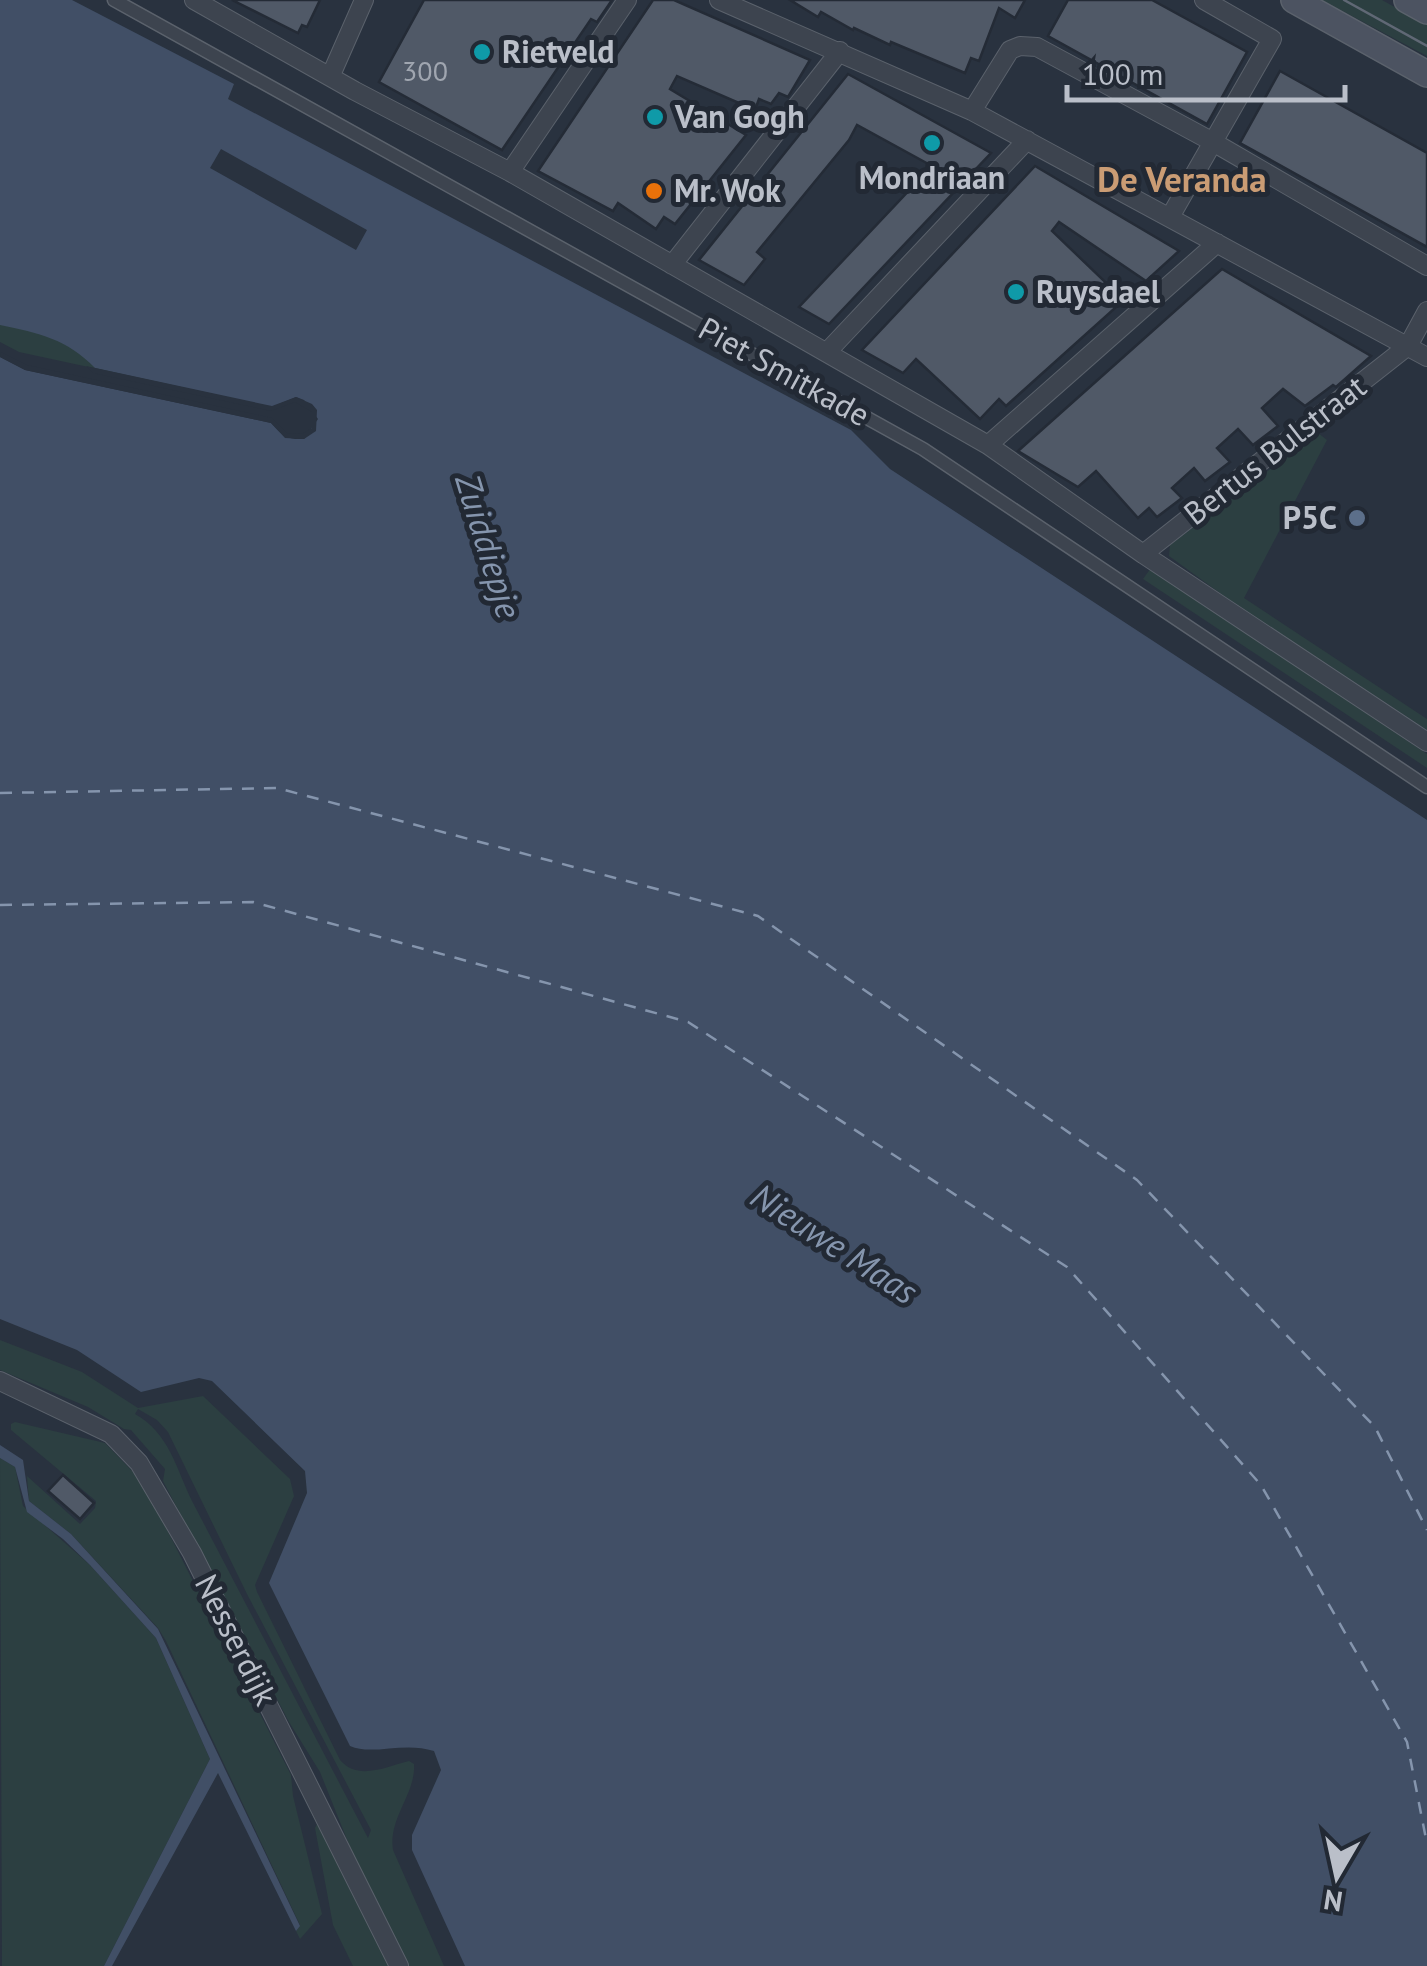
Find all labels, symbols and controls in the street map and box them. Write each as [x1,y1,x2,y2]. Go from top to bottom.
place label: Rietveld [502,30,615,72]
scale bar [1067,40,1344,102]
marker: Rietveld [471,41,493,63]
house number: 300 [402,52,448,89]
text: 100 m [1082,54,1163,93]
place label: Van Gogh [674,95,805,137]
marker: Van Gogh [644,106,666,128]
marker: Mondriaan [921,132,943,154]
place label: Mondriaan [859,156,1005,198]
district label: De Veranda [1097,156,1267,202]
place label: Mr. Wok [674,169,781,211]
marker: Mr. Wok [643,180,665,202]
place label: Ruysdael [1036,270,1161,312]
marker: Ruysdael [1005,281,1027,303]
street label: Piet Smitkade [692,307,877,435]
street label: Bertus Bulstraat [1175,365,1374,533]
water label: Zuiddiepje [445,467,533,624]
place label: P5C [1283,496,1337,538]
marker: P5C [1346,507,1368,529]
water label: Nieuwe Maas [743,1172,927,1314]
street label: Nesserdijk [186,1567,288,1713]
north arrow [1287,1826,1387,1926]
text: N [1321,1881,1345,1921]

